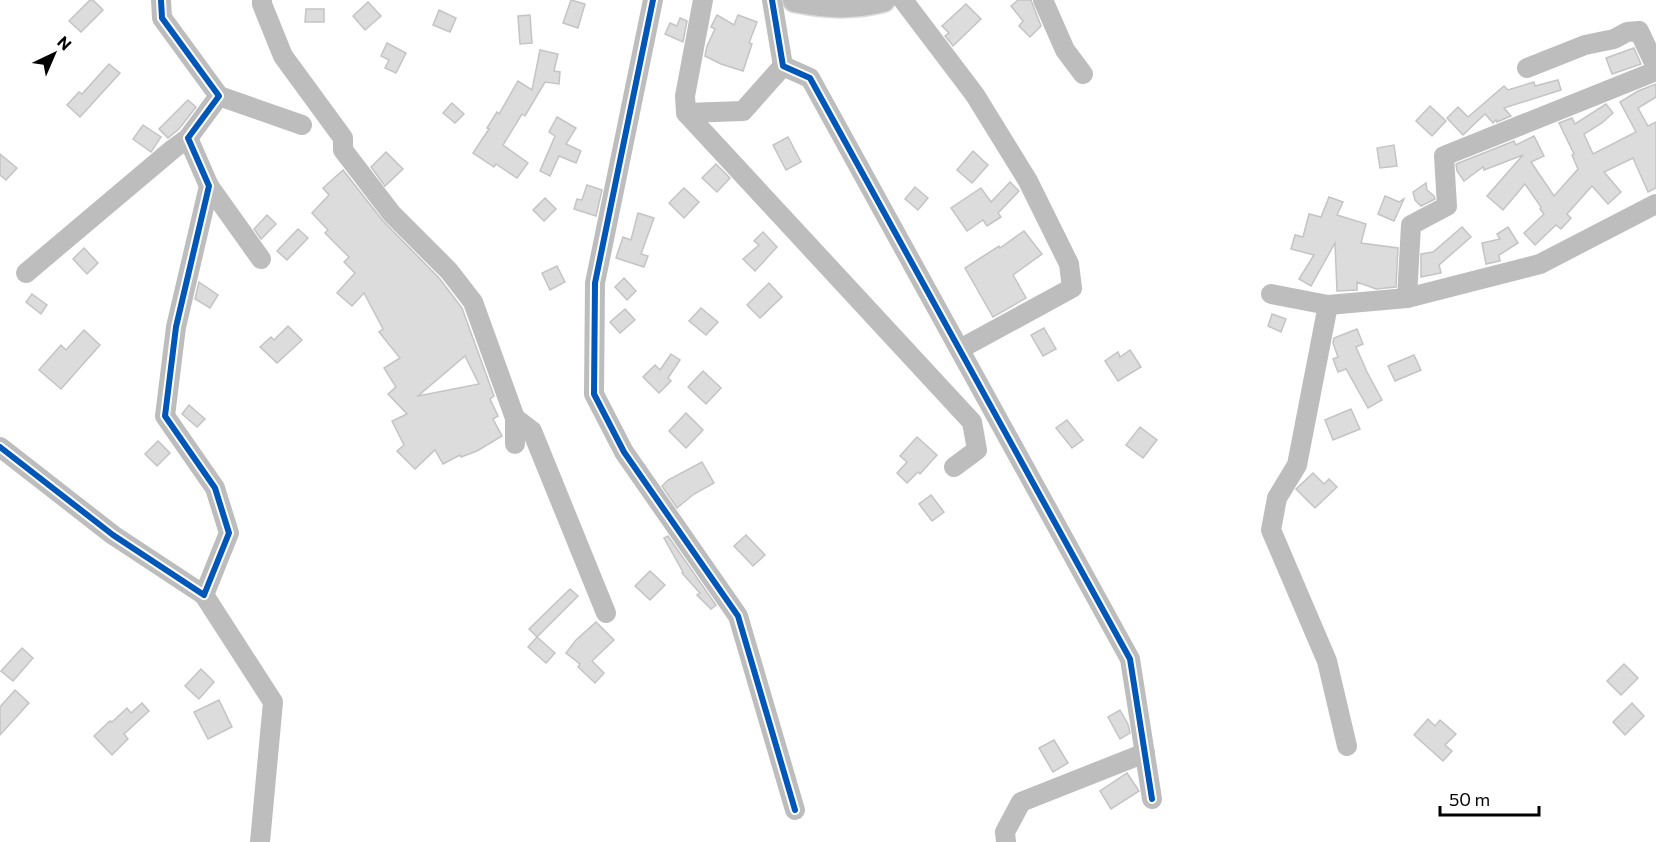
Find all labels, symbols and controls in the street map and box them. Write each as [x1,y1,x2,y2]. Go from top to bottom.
north arrow [24,24,84,84]
text: N [54,32,76,54]
scale bar [1440,779,1539,817]
text: 50 m [1449,788,1490,810]

